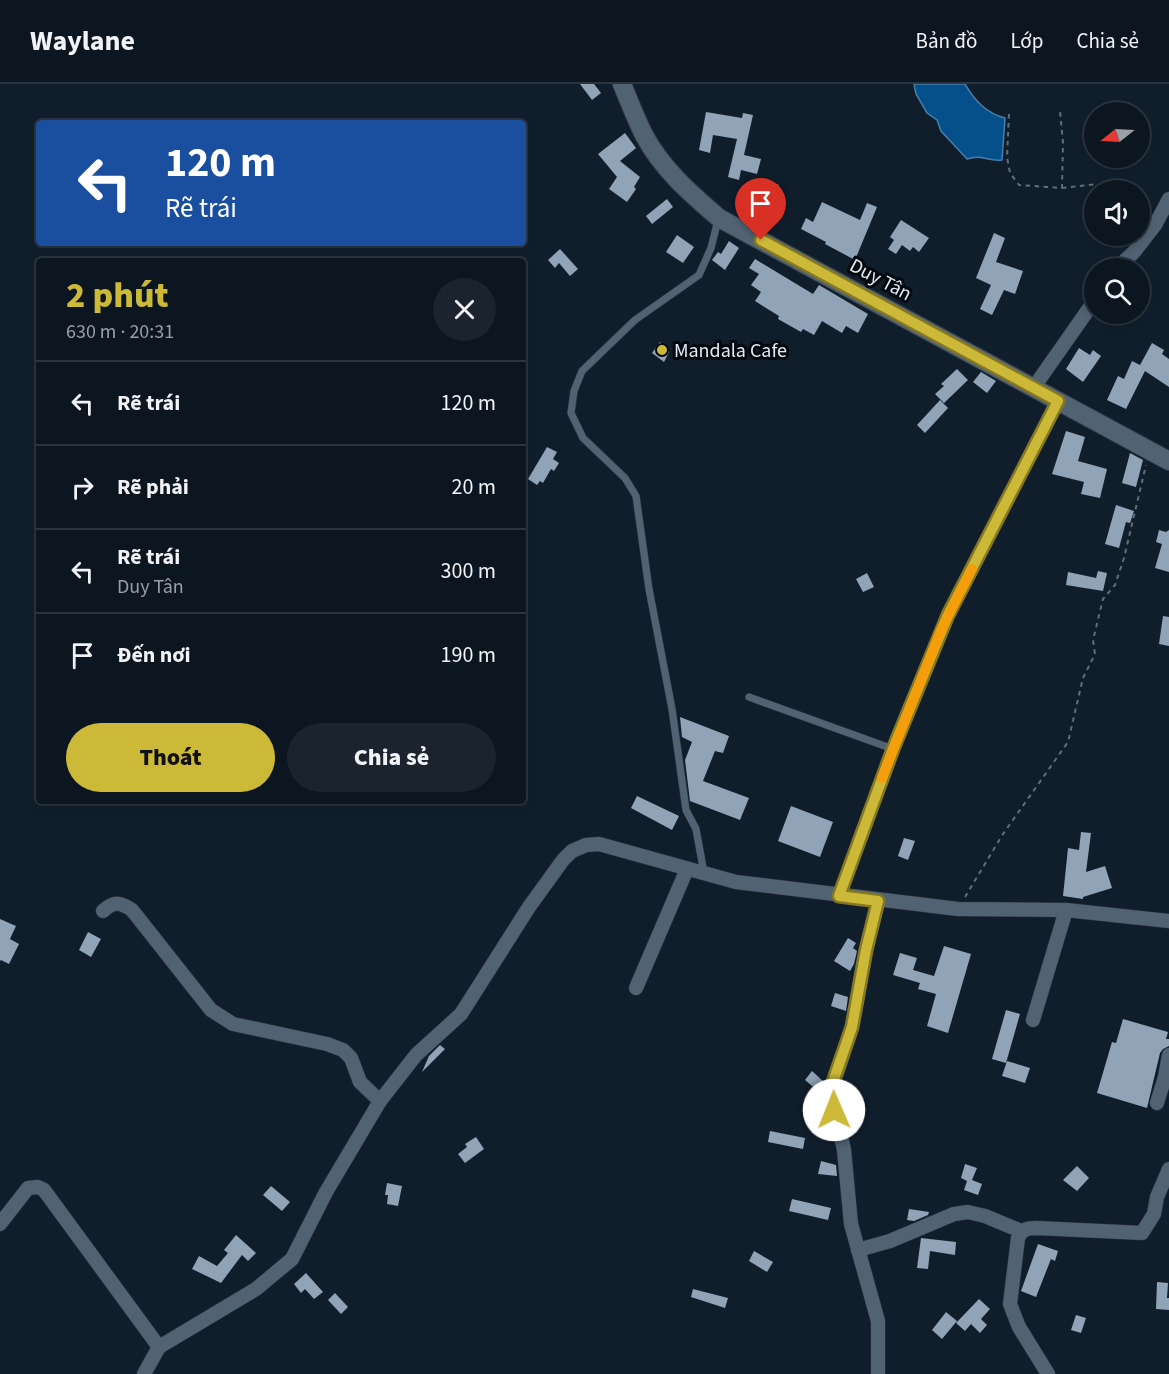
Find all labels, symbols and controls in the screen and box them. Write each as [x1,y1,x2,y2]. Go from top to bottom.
text: Waylane [30,21,135,61]
text: Bản đồ [916,26,977,56]
text: Lớp [1010,26,1043,56]
text: Chia sẻ [1076,26,1139,56]
north arrow [1084,102,1150,168]
map controls [1084,102,1150,324]
text: 120 m [165,133,276,193]
icon: left [66,144,144,222]
pin [735,178,786,240]
button: sound [1084,180,1150,246]
icon: arrive [744,187,777,220]
text: Rẽ trái [165,189,237,228]
street label: Duy Tân [844,252,917,308]
button: search [1084,258,1150,324]
text: 2 phút [66,270,169,321]
button: close [433,278,496,341]
text: 630 m · 20:31 [66,318,174,346]
place label: Mandala Cafe [674,337,787,365]
marker: Mandala Cafe [655,343,669,357]
icon: left [66,387,99,420]
text: Rẽ trái [117,387,180,419]
text: 120 m [441,387,496,419]
icon: right [66,471,99,504]
text: Rẽ phải [117,471,189,503]
text: 20 m [451,471,496,503]
text: Rẽ trái [117,541,180,573]
icon: left [66,555,99,588]
text: 300 m [441,555,496,587]
text: Duy Tân [117,573,184,601]
icon: arrive [66,639,99,672]
text: Đến nơi [117,639,191,671]
text: 190 m [441,639,496,671]
button: Thoát [66,723,275,792]
button: Chia sẻ [287,723,496,792]
position arrow [802,1078,866,1142]

